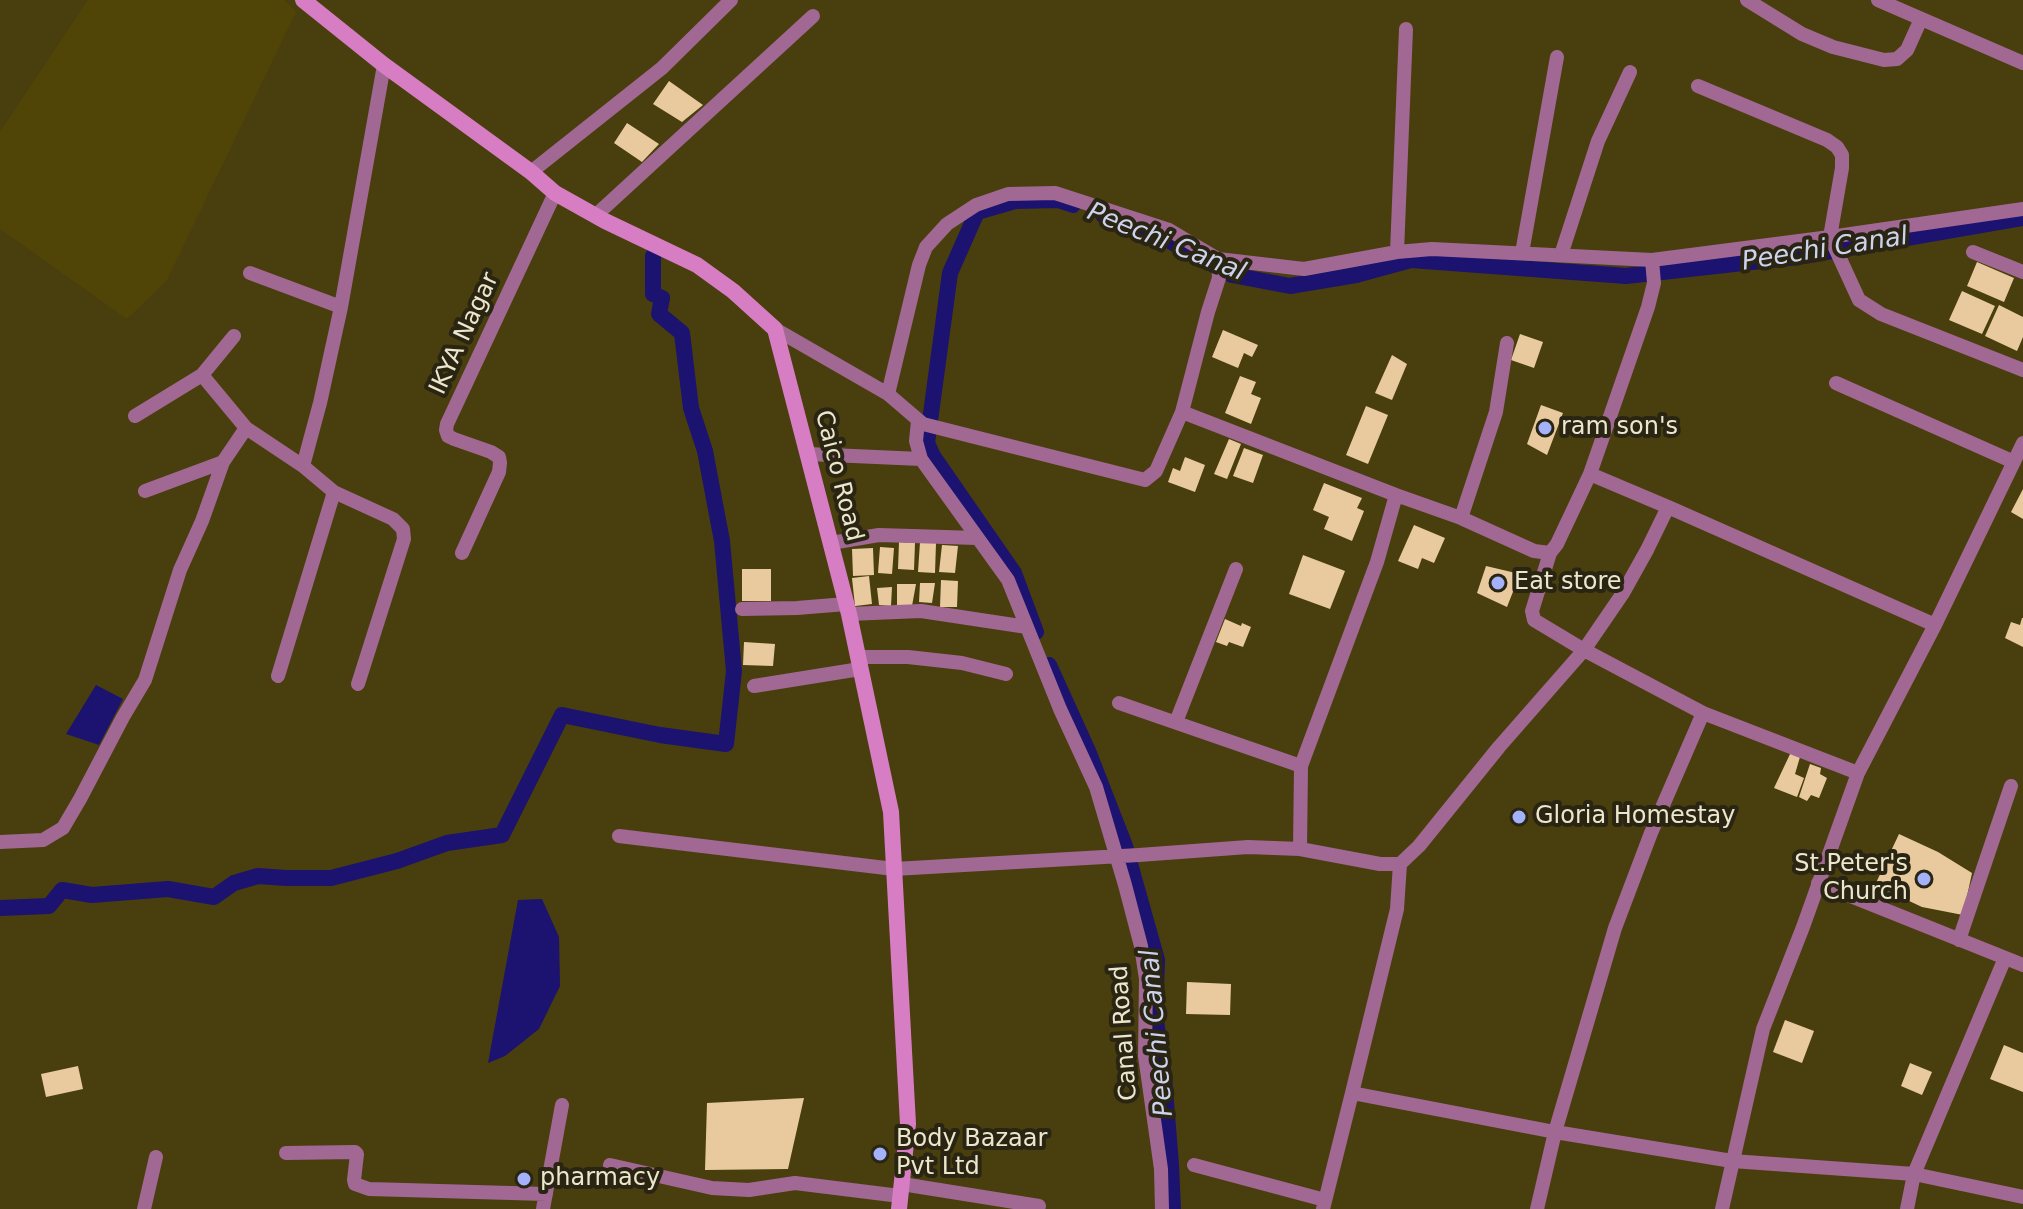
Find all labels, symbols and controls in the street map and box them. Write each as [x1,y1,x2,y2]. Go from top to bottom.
water label: Peechi Canal [1082,197,1250,289]
water label: Peechi Canal [1740,221,1910,279]
street label: IKYA Nagar [424,268,506,400]
street label: Caico Road [808,408,868,544]
place label: ram son's [1561,414,1678,442]
marker: ram son's [1536,419,1554,437]
place label: Eat store [1514,569,1622,597]
marker: Eat store [1489,574,1507,592]
place label: Gloria Homestay [1535,803,1736,831]
marker: Gloria Homestay [1510,808,1528,826]
place label: St.Peter's Church [1794,851,1908,907]
marker: St.Peter's Church [1915,870,1933,888]
water label: Peechi Canal [1135,948,1181,1118]
street label: Canal Road [1106,964,1144,1102]
place label: Body Bazaar Pvt Ltd [896,1126,1047,1182]
marker: Body Bazaar Pvt Ltd [871,1145,889,1163]
place label: pharmacy [540,1165,660,1193]
marker: pharmacy [515,1170,533,1188]

